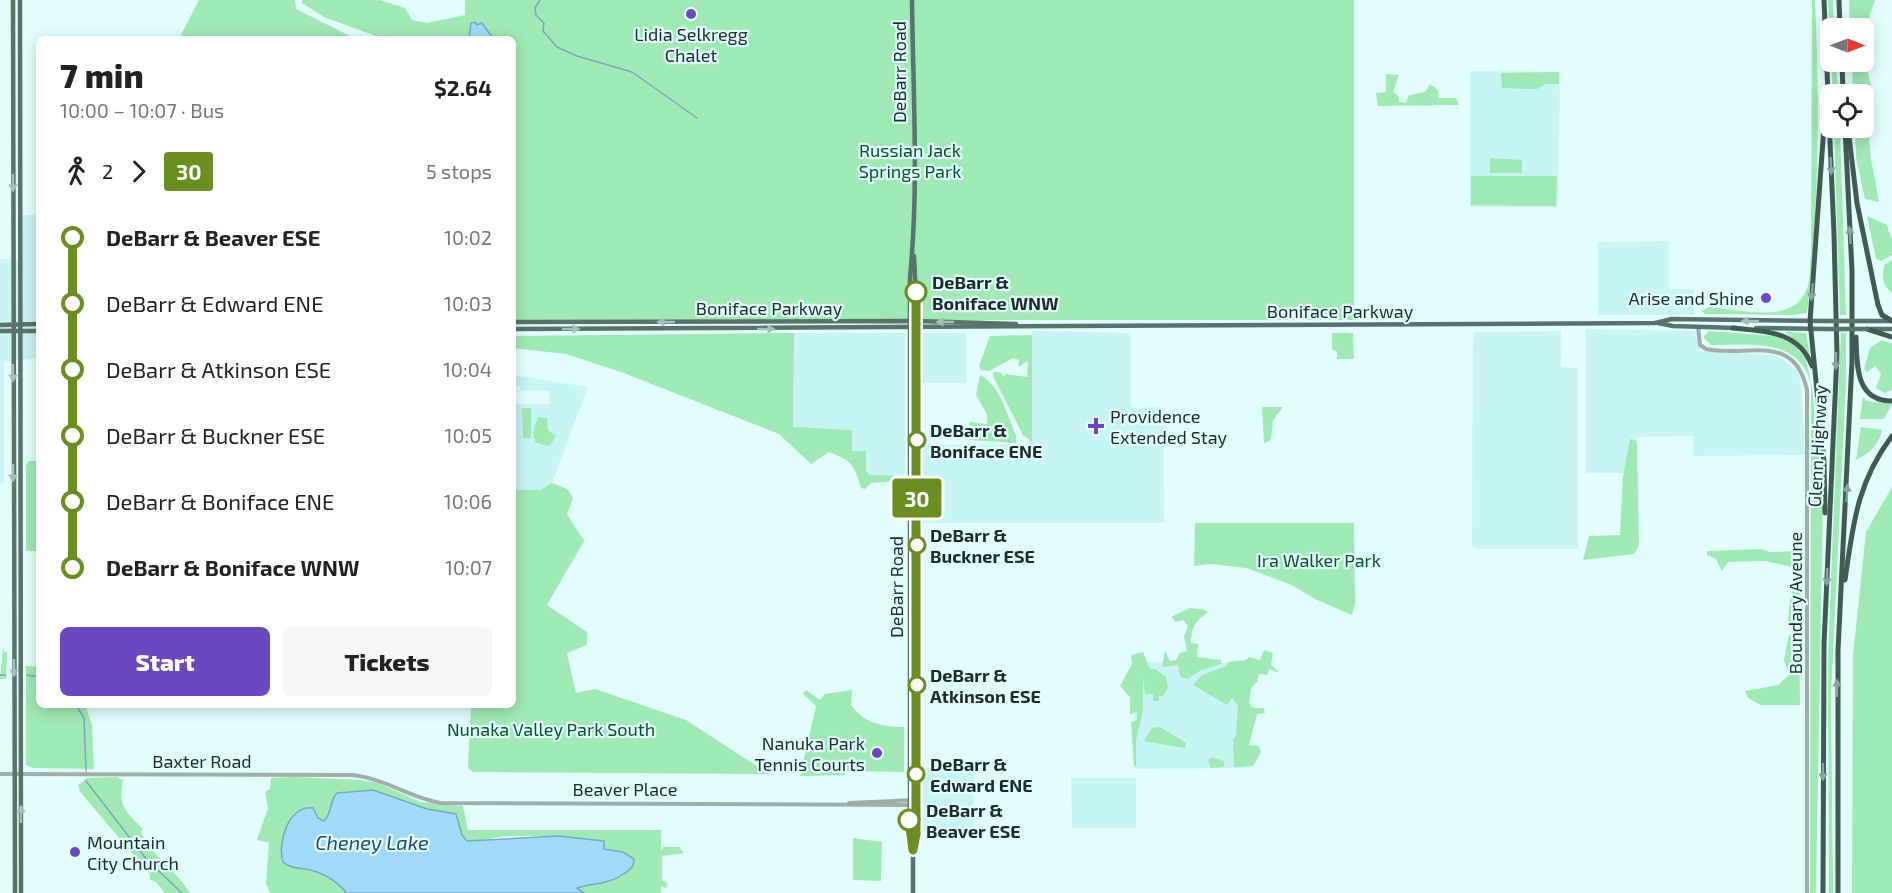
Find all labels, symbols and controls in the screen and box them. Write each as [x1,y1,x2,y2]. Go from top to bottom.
marker: Lidia Selkregg Chalet [684,7,698,21]
north arrow [1820,18,1874,72]
map controls [1820,18,1874,138]
street label: DeBarr Road [888,21,910,123]
place label: Lidia Selkregg Chalet [634,23,748,66]
text: 7 min [60,55,144,95]
text: $2.64 [434,74,492,100]
button: locate [1820,84,1874,138]
text: 10:00 – 10:07 · Bus [60,98,224,122]
park label: Russian Jack Springs Park [859,139,961,182]
icon: walk [60,155,93,188]
icon: forward [122,155,155,188]
one-way arrow [1826,157,1835,176]
text: 2 [102,159,113,183]
text: 30 [176,159,201,184]
text: 5 stops [426,159,492,183]
one-way arrow [8,173,18,192]
text: DeBarr & Beaver ESE [106,224,320,250]
text: 10:02 [444,225,492,249]
one-way arrow [1845,226,1854,245]
place label: DeBarr & Boniface WNW [932,271,1059,314]
marker: DeBarr & Boniface WNW [905,281,927,303]
one-way arrow [1807,282,1817,301]
place label: Arise and Shine [1628,287,1754,309]
text: DeBarr & Edward ENE [106,290,323,316]
text: 10:03 [444,291,492,315]
marker: Arise and Shine [1759,291,1773,305]
street label: Boniface Parkway [696,297,843,319]
street label: Boniface Parkway [1267,300,1414,322]
one-way arrow [1741,316,1760,326]
one-way arrow [657,317,676,327]
one-way arrow [936,317,955,327]
one-way arrow [562,324,581,334]
one-way arrow [757,324,776,334]
one-way arrow [1832,352,1841,371]
text: DeBarr & Atkinson ESE [106,356,331,382]
text: 10:04 [443,357,492,381]
one-way arrow [8,363,18,382]
street label: Glenn Highway [1803,384,1831,508]
place label: Providence Extended Stay [1110,405,1228,448]
marker: Providence Extended Stay [1087,417,1105,435]
place label: DeBarr & Boniface ENE [930,419,1042,462]
text: DeBarr & Buckner ESE [106,422,325,448]
text: 10:05 [444,423,492,447]
marker: DeBarr & Boniface ENE [908,431,926,449]
one-way arrow [8,463,18,482]
line badge: 30 [890,478,944,518]
one-way arrow [1842,483,1851,502]
text: 30 [904,486,930,511]
text: DeBarr & Boniface ENE [106,488,334,514]
text: 10:06 [444,489,492,513]
place label: DeBarr & Buckner ESE [930,524,1035,567]
street label: Boundary Aveune [1784,532,1806,674]
street label: DeBarr Road [885,536,907,638]
marker: DeBarr & Buckner ESE [908,536,926,554]
park label: Ira Walker Park [1257,549,1381,571]
text: DeBarr & Boniface WNW [106,554,359,580]
text: 10:07 [445,555,492,579]
one-way arrow [1822,567,1831,586]
button: Start [60,627,270,696]
button: Tickets [282,627,492,696]
one-way arrow [9,658,19,677]
place label: DeBarr & Atkinson ESE [930,664,1041,707]
marker: DeBarr & Atkinson ESE [908,676,926,694]
one-way arrow [1832,678,1842,697]
park label: Nunaka Valley Park South [447,718,655,740]
place label: Nanuka Park Tennis Courts [754,732,865,775]
marker: Nanuka Park Tennis Courts [870,746,884,760]
street label: Baxter Road [152,750,252,772]
place label: DeBarr & Edward ENE [930,753,1033,796]
one-way arrow [1818,762,1828,781]
marker: DeBarr & Edward ENE [907,765,925,783]
street label: Beaver Place [573,778,677,800]
place label: DeBarr & Beaver ESE [926,799,1021,842]
one-way arrow [17,804,26,823]
marker: DeBarr & Beaver ESE [898,809,920,831]
water label: Cheney Lake [315,830,429,855]
place label: Mountain City Church [87,831,179,874]
marker: Mountain City Church [68,845,82,859]

